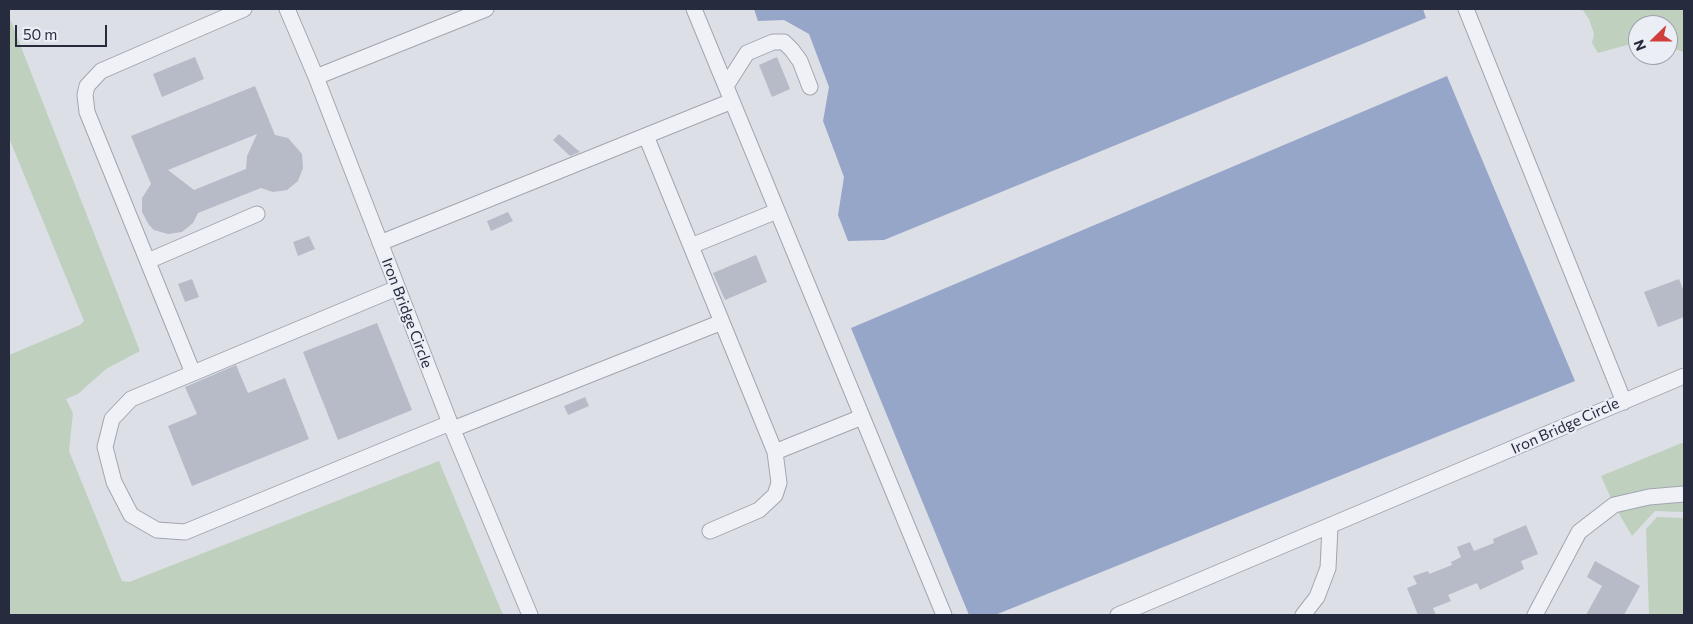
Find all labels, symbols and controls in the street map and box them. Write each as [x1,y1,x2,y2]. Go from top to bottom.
scale bar [18,15,110,47]
north arrow [1628,15,1678,65]
text: 50 m [23,25,57,43]
text: N [1630,37,1649,53]
street label: Iron Bridge Circle [378,255,436,371]
street label: Iron Bridge Circle [1508,394,1622,458]

